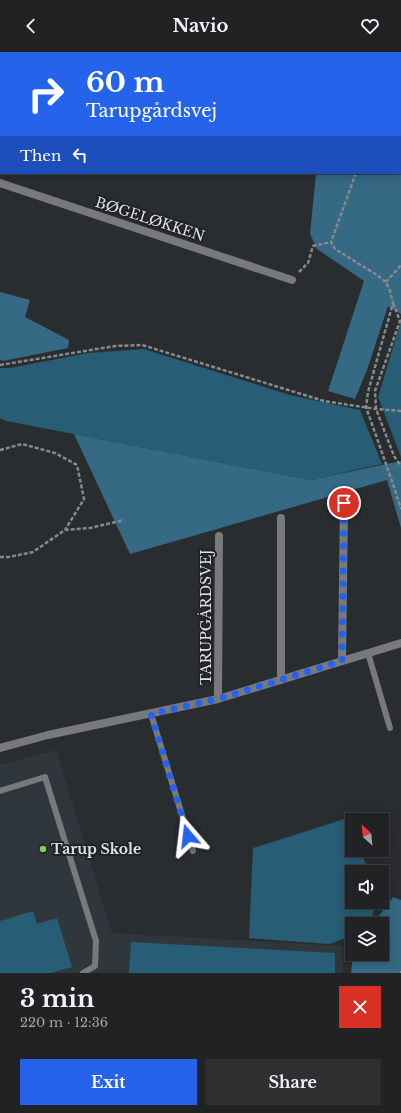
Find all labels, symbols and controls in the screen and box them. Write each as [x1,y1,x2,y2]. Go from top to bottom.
icon: back [20,15,42,37]
text: Navio [173,15,228,37]
icon: heart [359,15,381,37]
text: 60 m [86,65,164,100]
icon: right [20,68,72,120]
text: Tarupgårdsvej [86,100,217,122]
icon: left [69,144,91,166]
text: Then [20,146,61,165]
street label: BØGELØKKEN [93,193,207,245]
pin [327,486,361,520]
icon: arrive [333,492,355,514]
street label: TARUPGÅRDSVEJ [197,549,215,685]
north arrow [345,813,389,857]
map controls [345,813,389,961]
position arrow [167,815,209,857]
place label: Tarup Skole [51,840,141,858]
marker: Tarup Skole [38,844,48,854]
button: sound [345,865,389,909]
button: layers [345,917,389,961]
text: 3 min [20,984,94,1013]
button: close [339,986,381,1028]
text: 220 m · 12:36 [20,1014,108,1031]
button: Exit [20,1059,197,1105]
button: Share [205,1059,381,1105]

